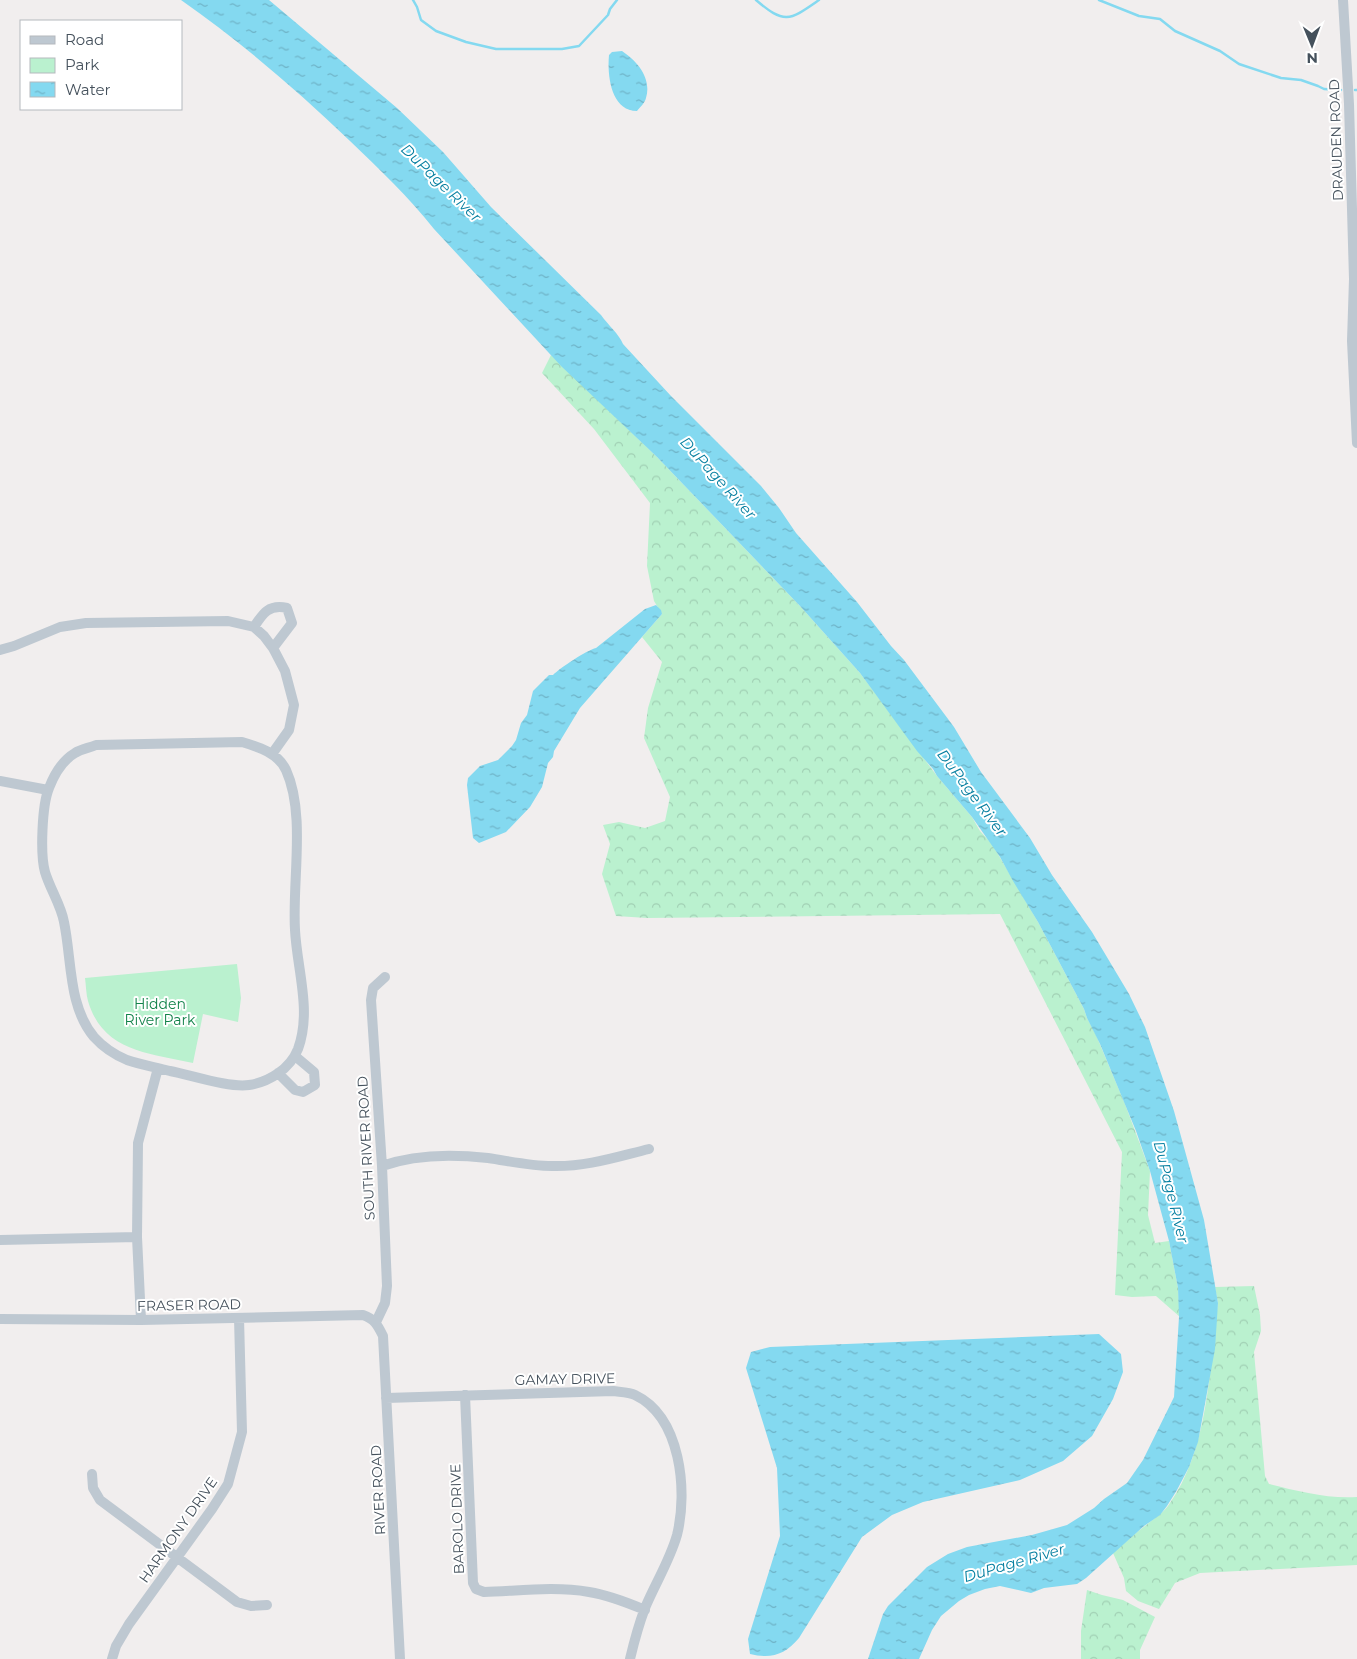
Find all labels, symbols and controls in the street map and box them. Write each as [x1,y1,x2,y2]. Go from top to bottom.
legend [20,20,182,110]
north arrow [1287,20,1337,70]
text: Road [65,30,104,49]
text: N [1306,49,1318,67]
text: Park [65,55,99,74]
street label: DRAUDEN ROAD [1325,79,1347,201]
text: Water [65,80,111,99]
water label: DuPage River [397,140,486,226]
water label: DuPage River [676,433,761,524]
water label: DuPage River [933,745,1012,841]
park label: Hidden River Park [125,995,196,1029]
street label: SOUTH RIVER ROAD [353,1075,379,1221]
water label: DuPage River [1150,1139,1194,1246]
street label: FRASER ROAD [137,1295,241,1315]
street label: GAMAY DRIVE [514,1369,616,1389]
street label: RIVER ROAD [367,1444,389,1536]
street label: BAROLO DRIVE [446,1463,468,1575]
street label: HARMONY DRIVE [135,1474,221,1586]
water label: DuPage River [961,1539,1068,1586]

